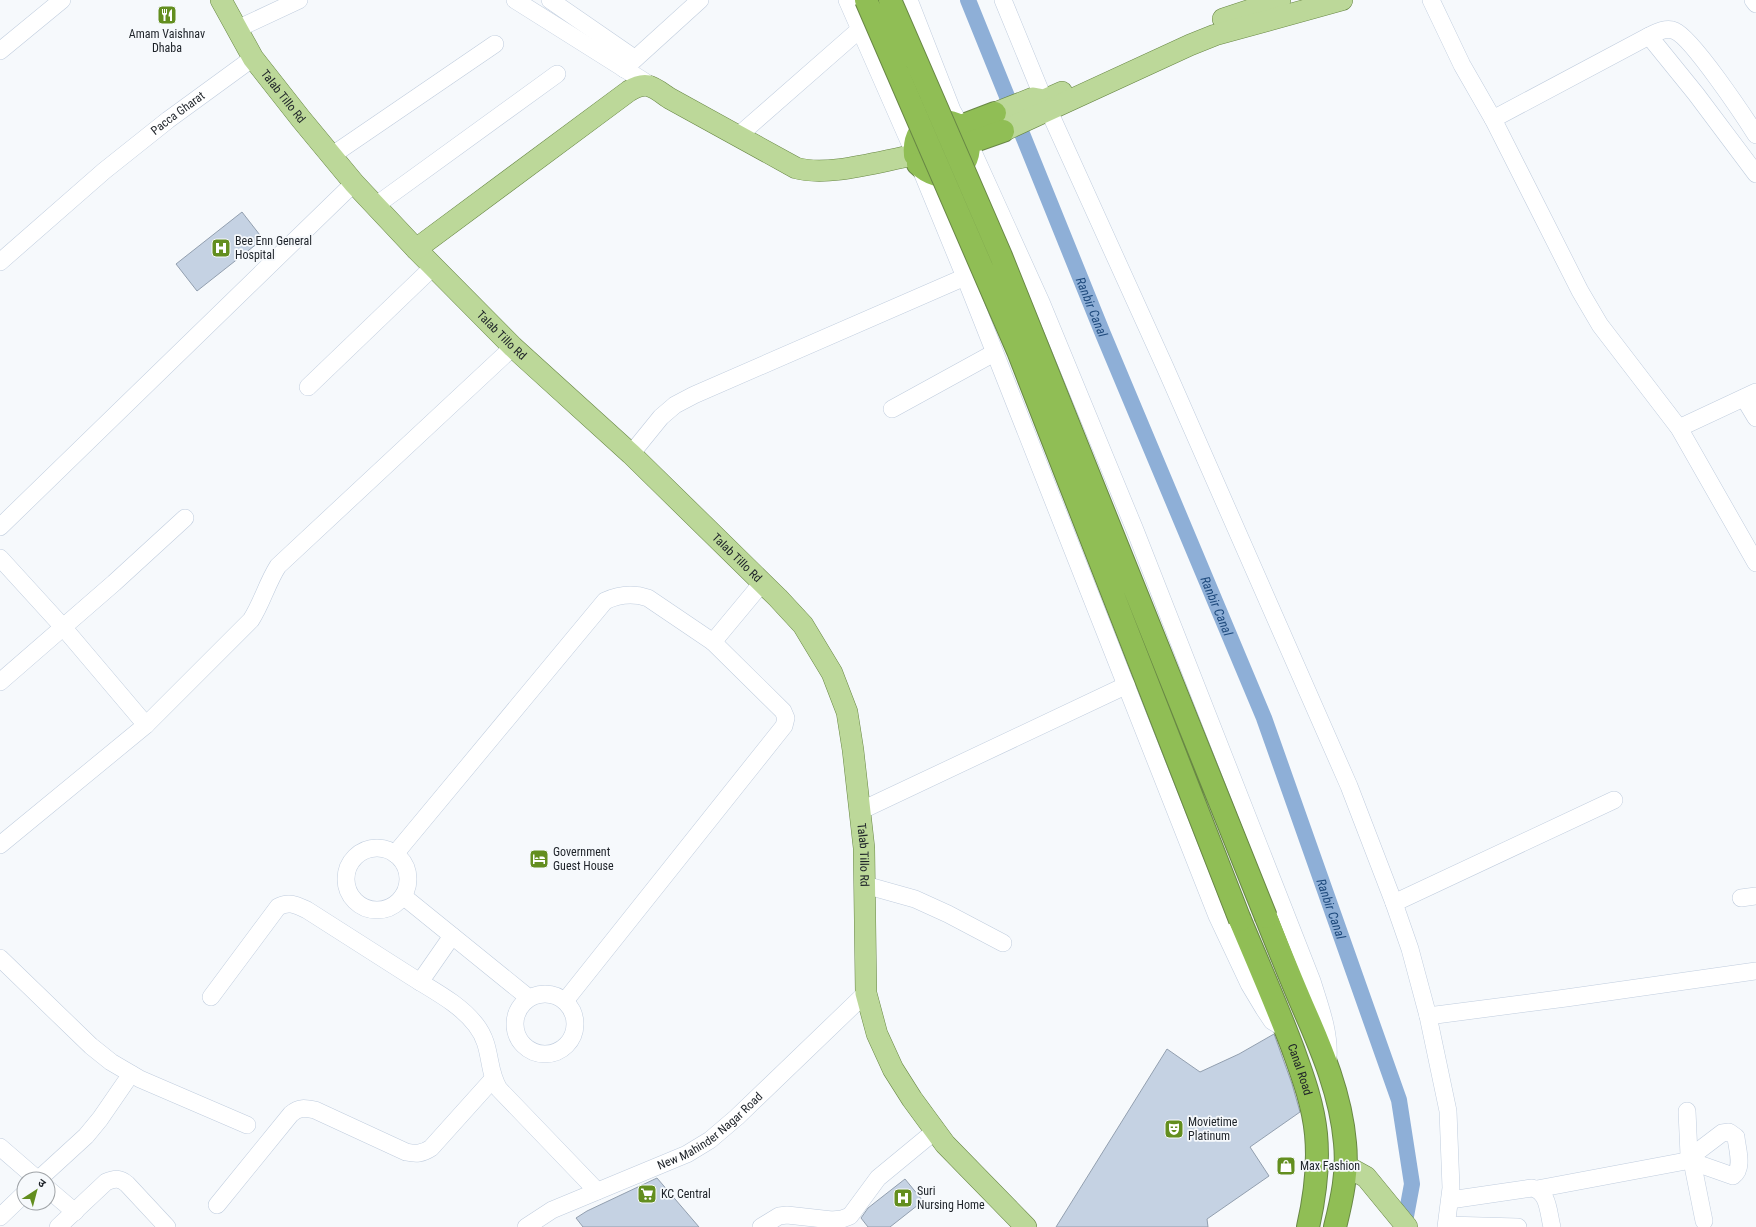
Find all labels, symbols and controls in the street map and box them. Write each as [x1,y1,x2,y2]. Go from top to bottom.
restaurant icon: Amam Vaishnav Dhaba [156,4,178,26]
place label: Amam Vaishnav Dhaba [129,27,205,55]
street label: Talab Tillo Rd [258,67,308,126]
street label: Pacca Gharat [148,88,208,138]
place label: Bee Enn General Hospital [235,234,312,262]
hospital icon: Bee Enn General Hospital [210,237,232,259]
water label: Ranbir Canal [1073,275,1111,340]
street label: Talab Tillo Rd [474,308,529,363]
street label: Talab Tillo Rd [709,530,765,585]
water label: Ranbir Canal [1198,574,1237,639]
street label: Talab Tillo Rd [854,822,872,887]
place label: Government Guest House [553,845,614,873]
hotel icon: Government Guest House [528,848,550,870]
water label: Ranbir Canal [1314,877,1349,942]
street label: Canal Road [1285,1042,1315,1097]
street label: New Mahinder Nagar Road [655,1089,765,1172]
place label: Movietime Platinum [1188,1115,1238,1143]
theatre icon: Movietime Platinum [1163,1118,1185,1140]
shop icon: Max Fashion [1275,1155,1297,1177]
place label: Max Fashion [1300,1159,1360,1173]
north arrow [16,1171,56,1211]
text: उ [35,1176,48,1191]
supermarket icon: KC Central [636,1183,658,1205]
place label: Suri Nursing Home [917,1184,985,1212]
place label: KC Central [661,1187,711,1201]
hospital icon: Suri Nursing Home [892,1187,914,1209]

